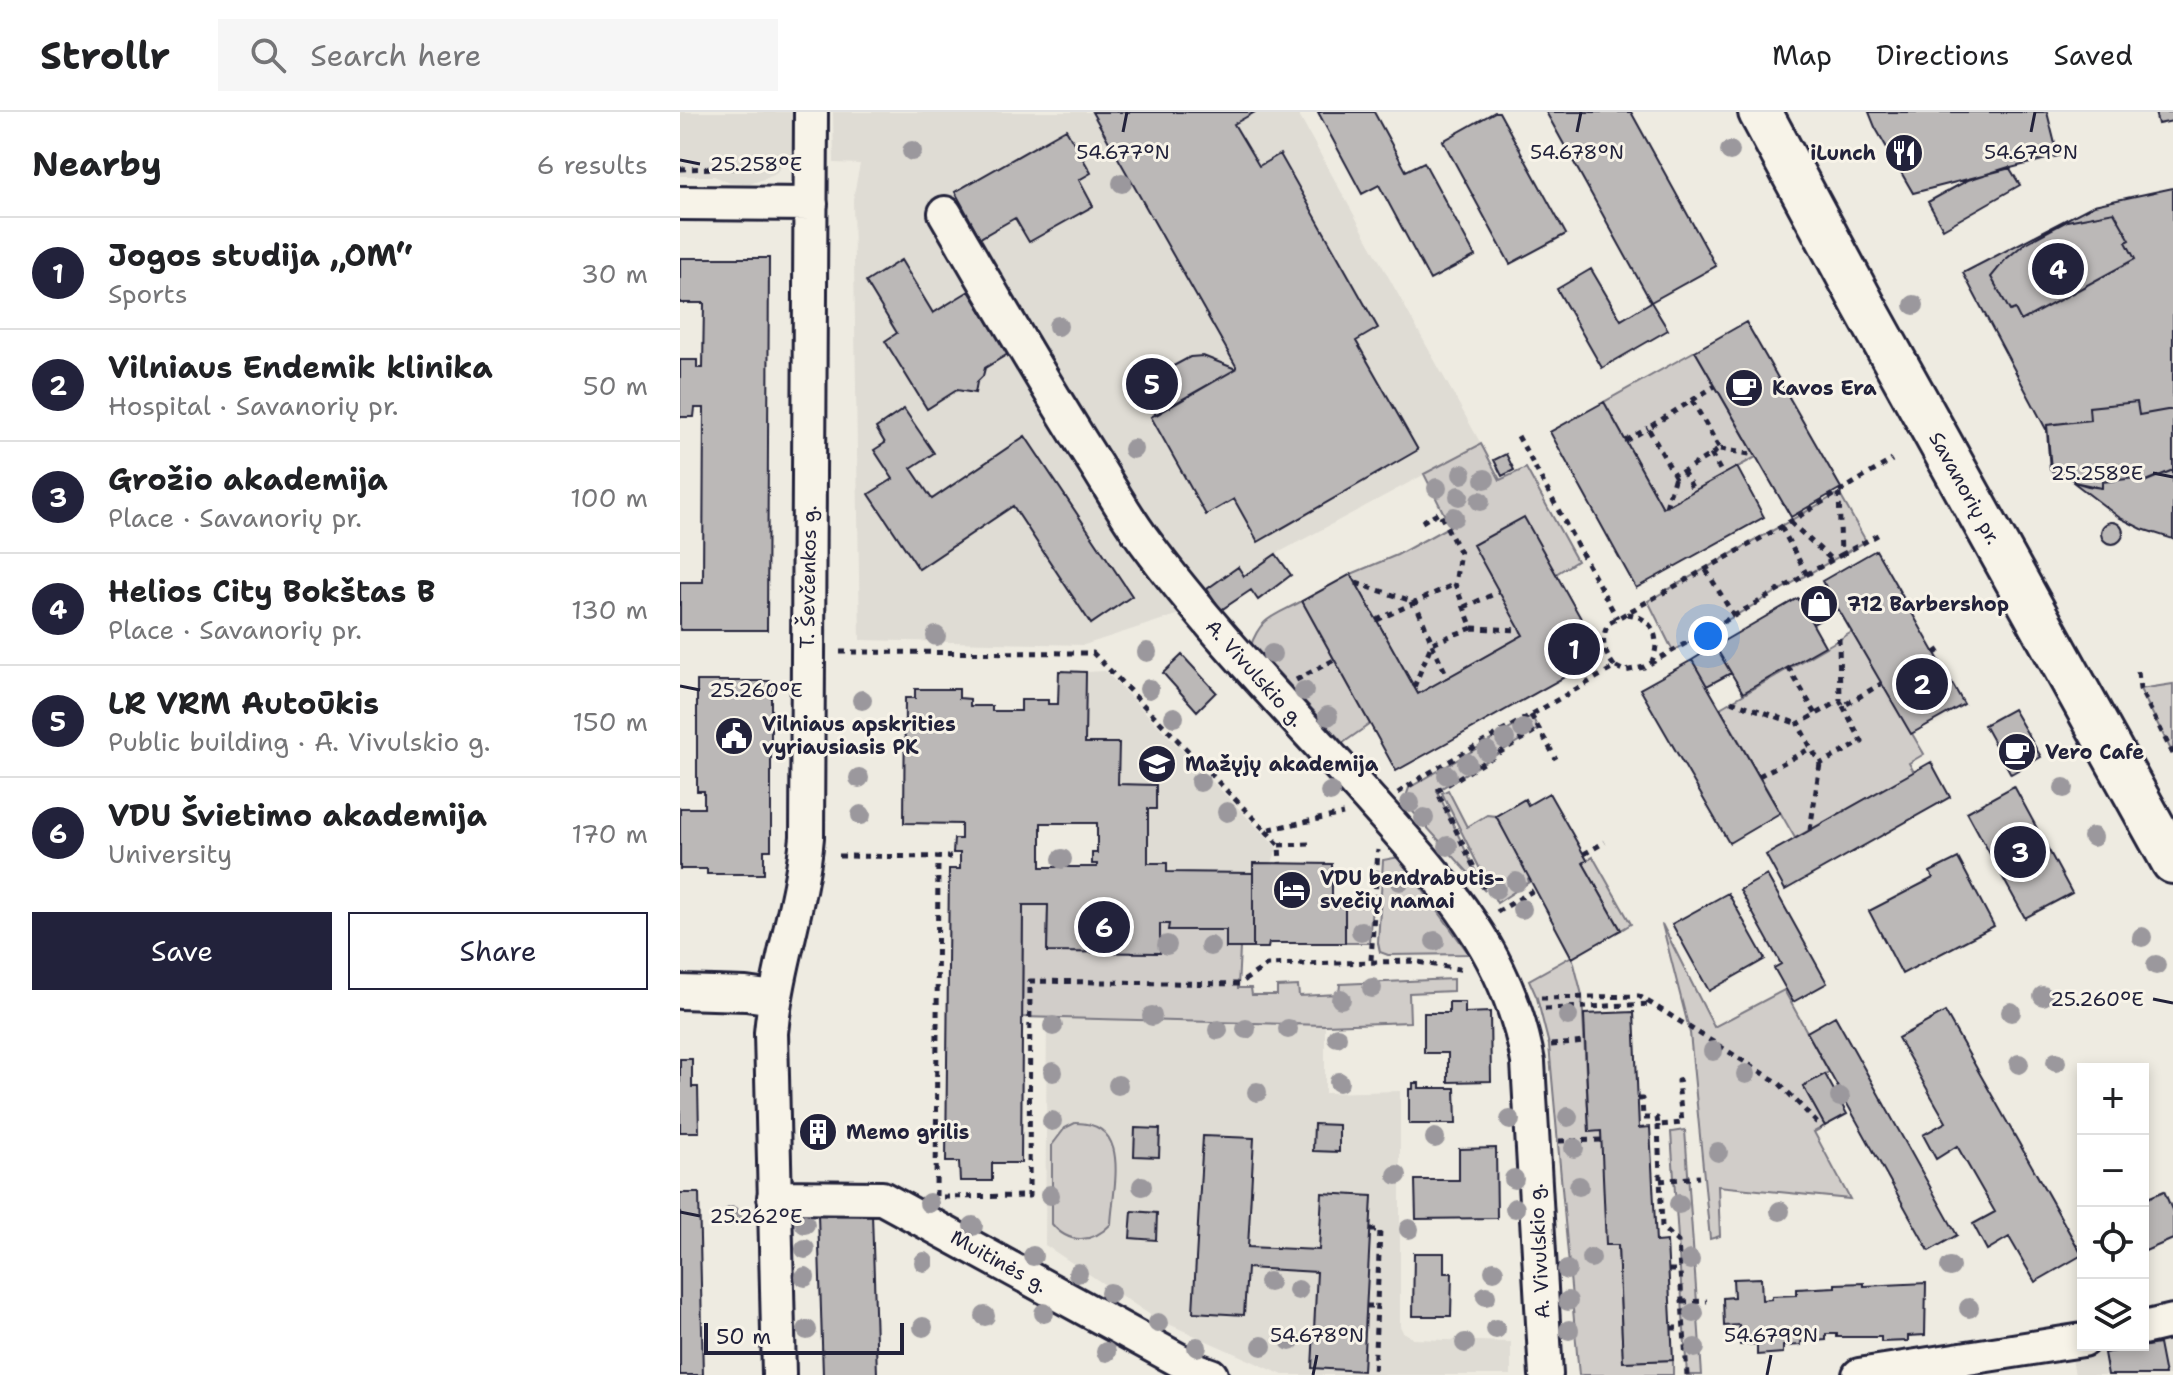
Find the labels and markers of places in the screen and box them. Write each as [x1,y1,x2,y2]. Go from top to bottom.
restaurant icon: iLunch [1883,132,1925,174]
place label: iLunch [1810,140,1876,166]
pin: 4 [2032,239,2084,299]
pin: 5 [1126,354,1178,414]
cafe icon: Kavos Era [1723,367,1765,409]
place label: Kavos Era [1772,375,1877,401]
shop icon: 712 Barbershop [1798,583,1840,625]
place label: 712 Barbershop [1847,591,2009,617]
pin: 1 [1548,619,1600,679]
pin: 2 [1896,654,1948,714]
place label: Vilniaus apskrities vyriausiasis PK [762,711,956,760]
public building icon: Vilniaus apskrities vyriausiasis PK [713,715,755,757]
cafe icon: Vero Cafe [1996,731,2038,773]
place label: Vero Cafe [2045,739,2144,765]
school or university icon: Mažųjų akademija [1136,743,1178,785]
place label: Mažųjų akademija [1185,751,1379,777]
pin: 3 [1994,822,2046,882]
place label: VDU bendrabutis- svečių namai [1320,865,1504,914]
hotel icon: VDU bendrabutis- svečių namai [1271,869,1313,911]
pin: 6 [1078,897,1130,957]
building icon: Memo grilis [797,1111,839,1153]
place label: Memo grilis [846,1119,969,1145]

